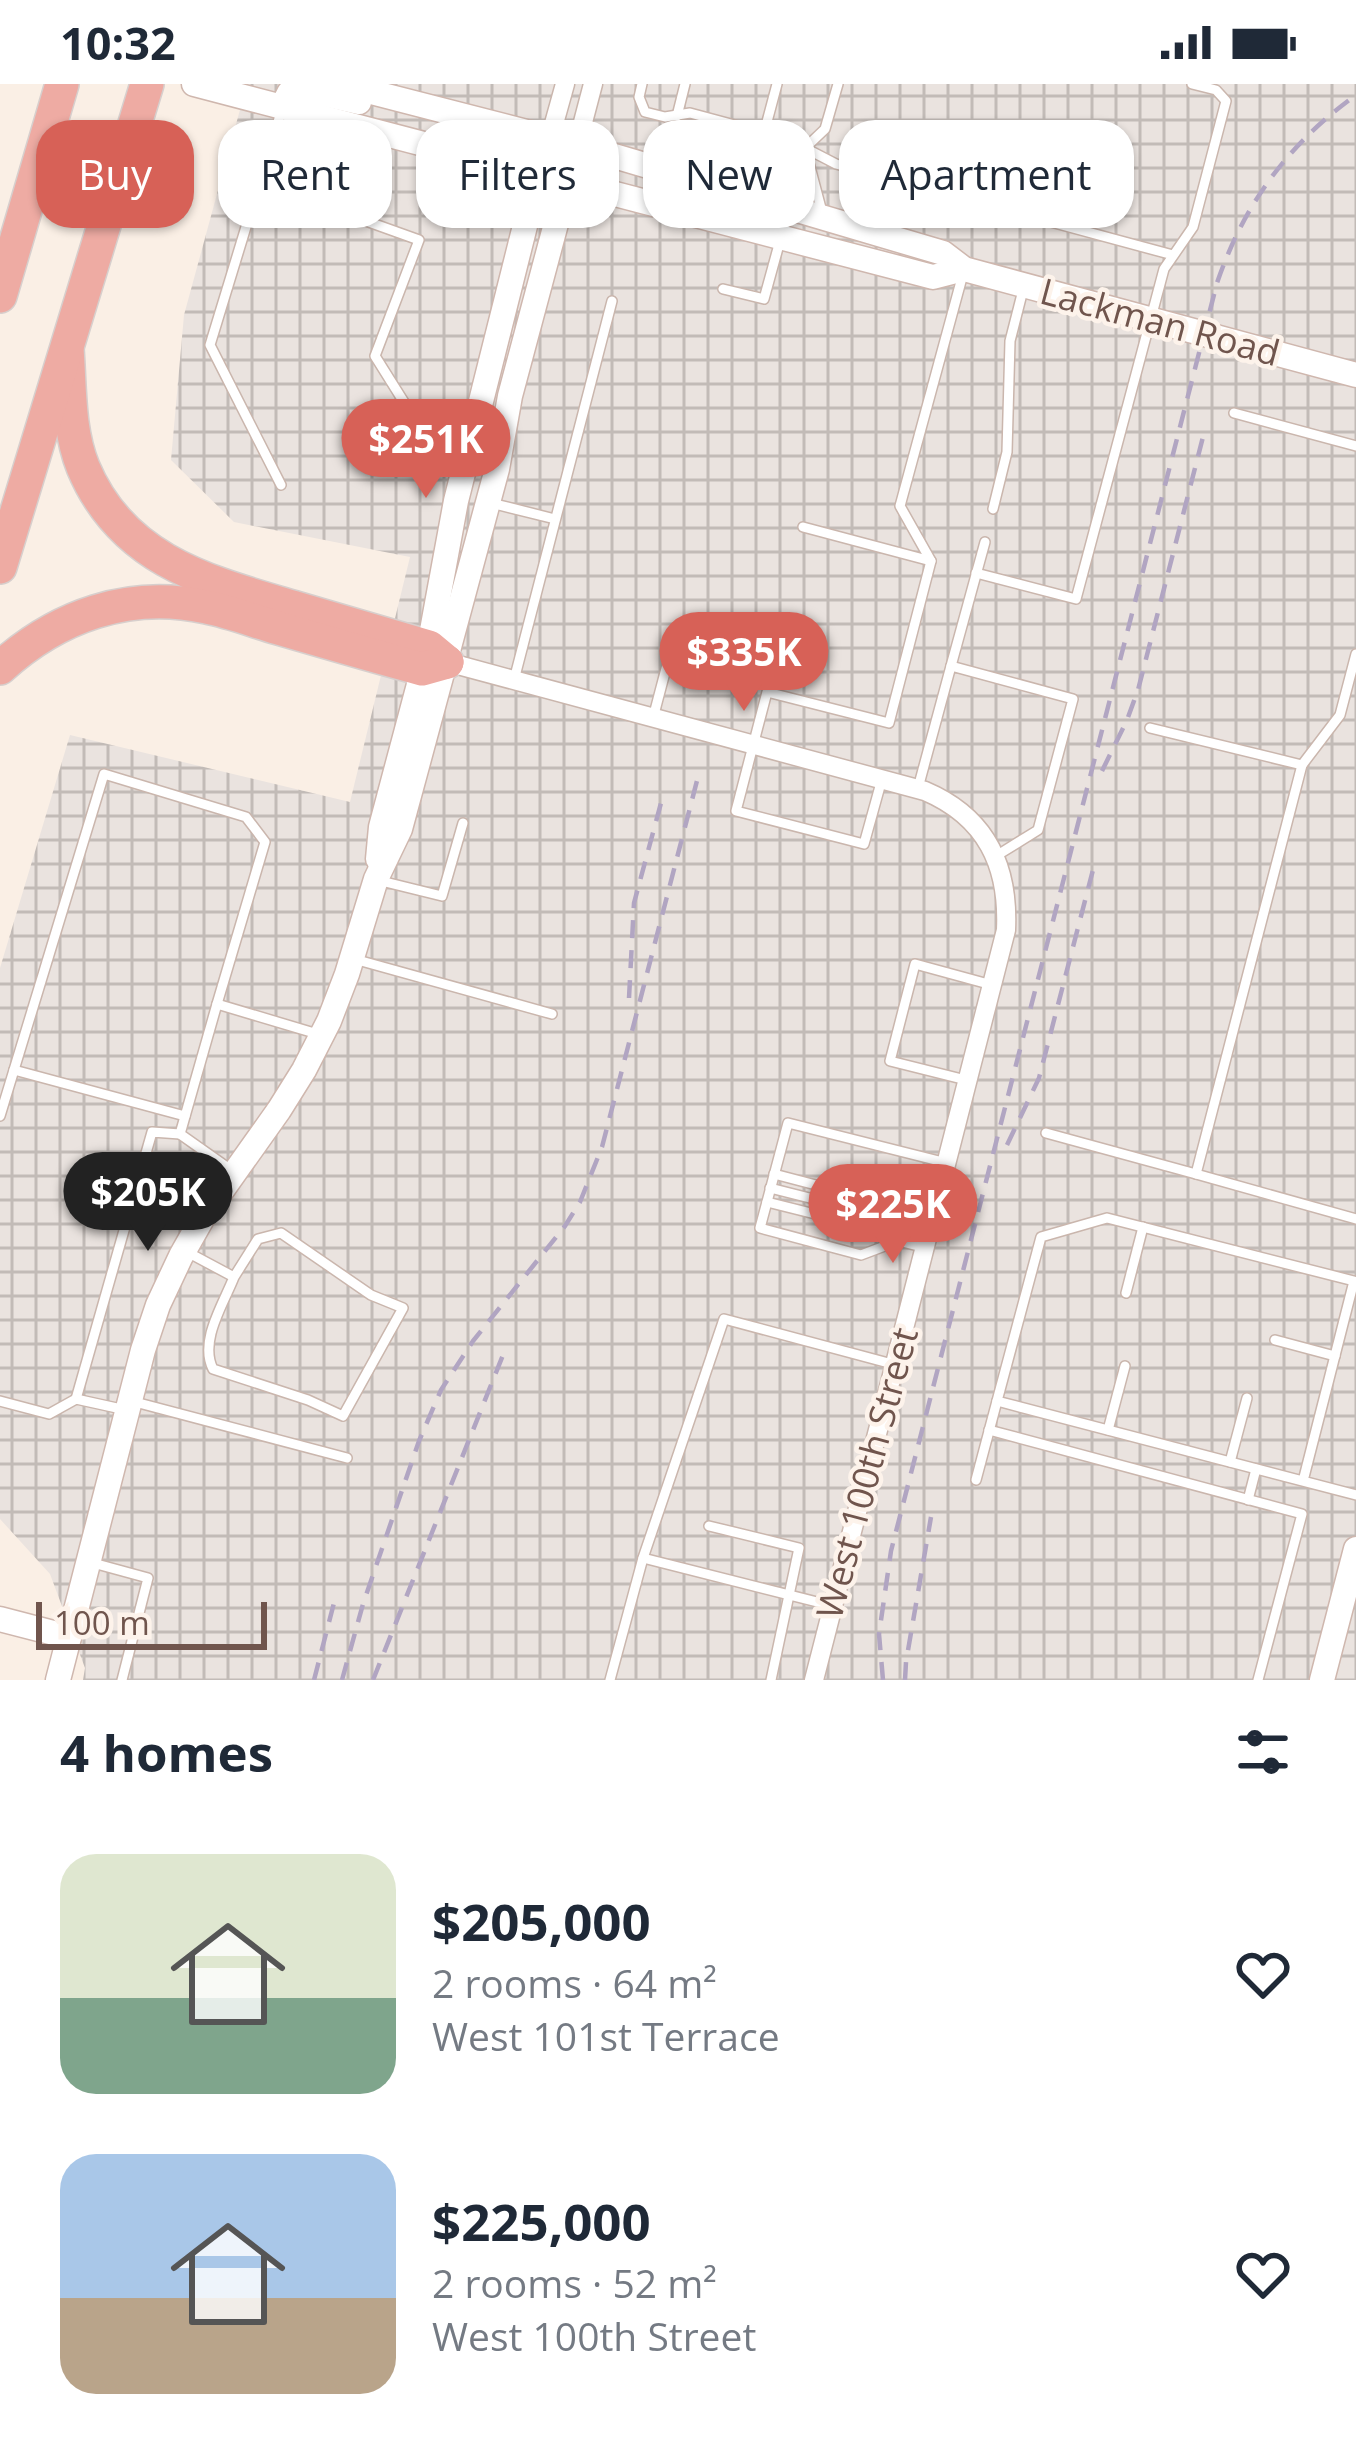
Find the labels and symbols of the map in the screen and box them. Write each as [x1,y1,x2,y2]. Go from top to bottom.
street label: Lackman Road [1035,266,1285,377]
pin: $251K [342,399,510,501]
pin: $335K [660,612,828,714]
pin: $205K [64,1152,232,1254]
pin: $225K [809,1164,977,1266]
street label: West 100th Street [804,1322,929,1624]
scale bar [36,1596,267,1649]

